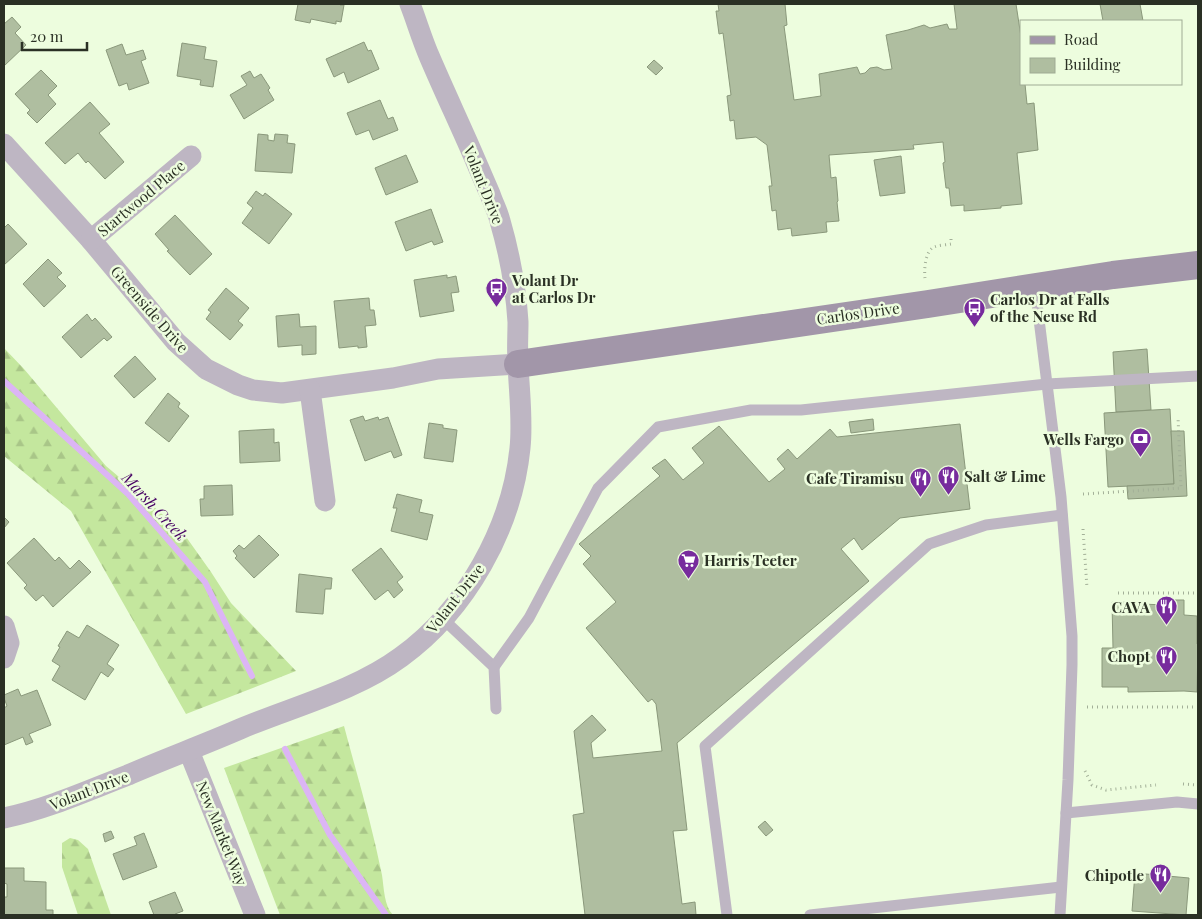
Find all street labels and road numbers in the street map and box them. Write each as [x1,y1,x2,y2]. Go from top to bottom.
street label: Volant Drive [459,142,509,227]
street label: Startwood Place [93,155,189,241]
street label: Greenside Drive [107,261,193,357]
street label: Carlos Drive [815,297,901,329]
street label: Volant Drive [421,559,488,638]
street label: Volant Drive [46,766,131,815]
street label: New Market Way [192,778,252,889]

